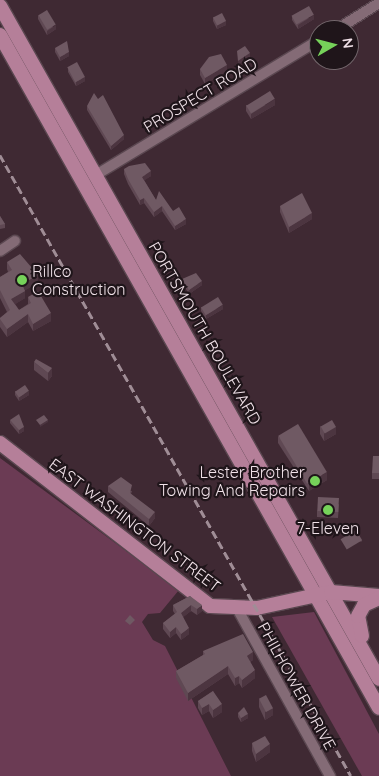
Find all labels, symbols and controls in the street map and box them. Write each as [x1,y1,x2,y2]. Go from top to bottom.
north arrow [309,20,359,70]
text: N [338,37,357,49]
street label: PROSPECT ROAD [140,54,260,136]
street label: PORTSMOUTH BOULEVARD [145,238,265,428]
place label: Rillco Construction [32,261,126,299]
marker: Rillco Construction [16,274,28,286]
street label: EAST WASHINGTON STREET [46,454,224,596]
place label: Lester Brother Towing And Repairs [159,462,305,500]
marker: Lester Brother Towing And Repairs [309,475,321,487]
marker: 7-Eleven [322,504,334,516]
place label: 7-Eleven [297,518,359,538]
street label: PHILHOWER DRIVE [254,619,340,753]

